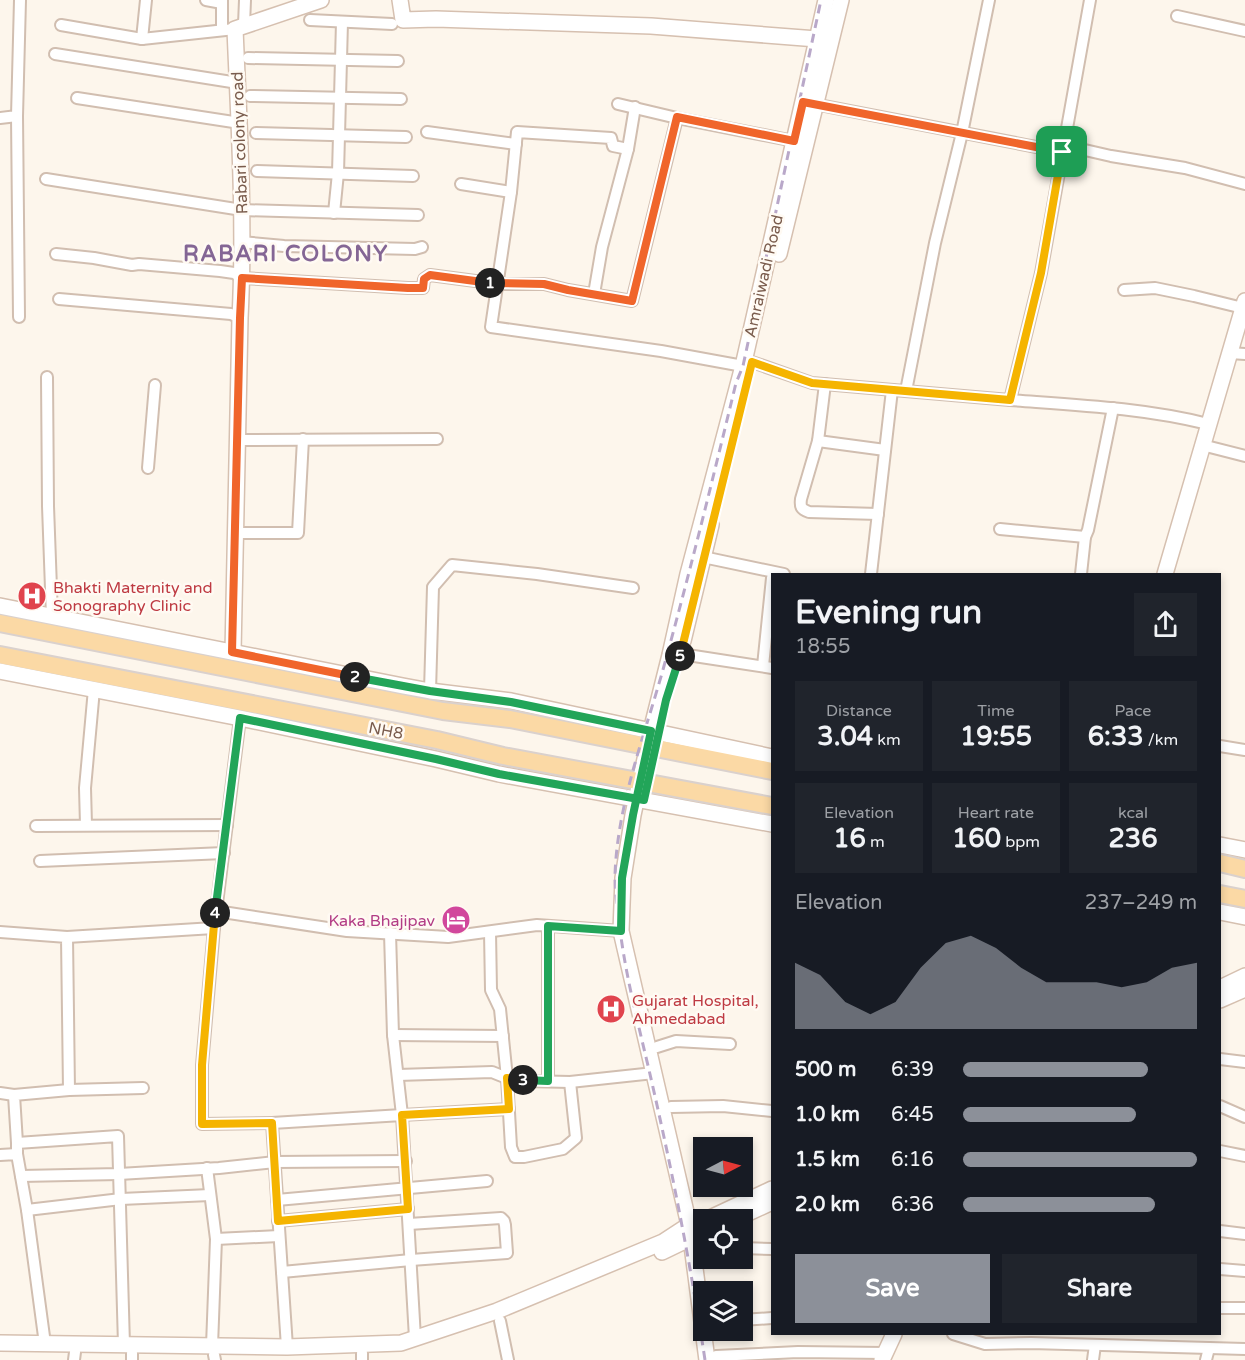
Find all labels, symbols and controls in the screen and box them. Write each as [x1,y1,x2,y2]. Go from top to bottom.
street label: Rabari colony road [228,71,252,215]
pin [1036,126,1087,177]
icon: arrive [1045,135,1078,168]
street label: Amraiwadi Road [740,213,788,340]
district label: RABARI COLONY [183,241,389,267]
pin: 1 [475,268,505,298]
text: 1 [485,273,495,293]
place label: Bhakti Maternity and Sonography Clinic [53,578,212,616]
hospital icon: Bhakti Maternity and Sonography Clinic [16,580,48,612]
text: Evening run [795,593,982,632]
button: share [1134,593,1197,656]
text: 18:55 [795,635,850,659]
pin: 5 [665,641,695,671]
text: 5 [675,646,685,666]
pin: 2 [340,662,370,692]
text: 2 [350,667,360,687]
text: Distance [826,701,892,721]
text: Time [977,701,1015,721]
text: Pace [1115,701,1151,721]
street label: NH8 [367,718,405,744]
text: 3.04 [817,721,873,752]
text: 19:55 [960,721,1032,752]
text: 6:33 [1088,721,1144,752]
text: km [873,730,901,750]
text: /km [1144,730,1178,750]
text: Elevation [824,803,894,823]
text: Heart rate [958,803,1034,823]
text: kcal [1118,803,1148,823]
text: 16 [833,823,866,854]
text: 160 [952,823,1001,854]
text: 236 [1109,823,1157,854]
text: m [866,832,885,852]
text: bpm [1001,832,1040,852]
text: Elevation [795,891,882,915]
text: 237–249 m [1085,891,1197,915]
pin: 4 [200,898,230,928]
text: 4 [210,903,220,923]
hotel icon: Kaka Bhajipav [440,904,472,936]
place label: Kaka Bhajipav [328,911,436,931]
place label: Gujarat Hospital, Ahmedabad [632,991,759,1029]
hospital icon: Gujarat Hospital, Ahmedabad [595,993,627,1025]
text: 500 m [795,1058,856,1082]
text: 6:39 [891,1058,934,1082]
pin: 3 [508,1065,538,1095]
text: 3 [518,1070,528,1090]
text: 1.0 km [795,1103,860,1127]
text: 6:45 [891,1103,934,1127]
north arrow [693,1137,753,1197]
map controls [693,1137,753,1341]
text: 1.5 km [795,1148,860,1172]
text: 6:16 [891,1148,934,1172]
text: 2.0 km [795,1193,860,1217]
text: 6:36 [891,1193,934,1217]
button: locate [693,1209,753,1269]
button: Save [795,1254,990,1323]
button: Share [1002,1254,1197,1323]
button: layers [693,1281,753,1341]

